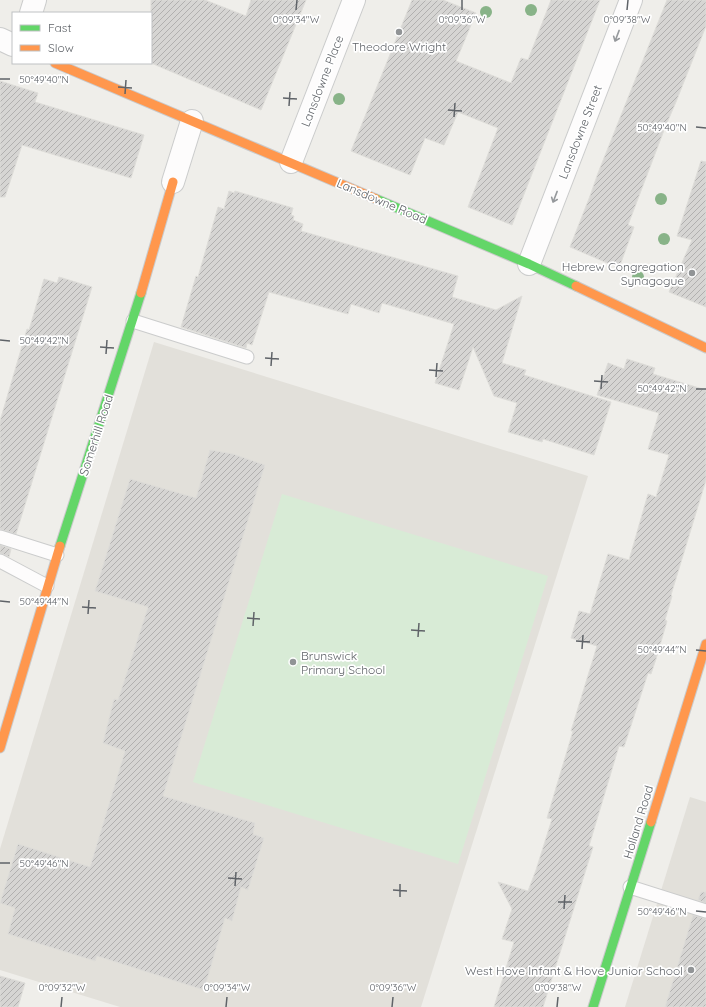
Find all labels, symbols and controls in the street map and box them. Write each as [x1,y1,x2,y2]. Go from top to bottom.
legend [12,12,152,64]
text: 0°09'34"W [273,13,320,26]
text: 0°09'36"W [439,13,486,26]
text: 0°09'38"W [604,13,651,26]
text: Fast [48,20,72,35]
marker: Theodore Wright [394,27,404,37]
one-way arrow [613,30,621,42]
street label: Lansdowne Place [298,33,346,129]
place label: Theodore Wright [352,39,446,54]
text: Slow [48,40,74,55]
text: 50°49'40"N [19,73,69,86]
street label: Lansdowne Street [555,83,605,181]
text: 50°49'40"N [637,121,687,134]
street label: Lansdowne Road [335,175,429,227]
one-way arrow [551,190,559,202]
place label: Hebrew Congregation Synagogue [562,259,684,288]
marker: Hebrew Congregation Synagogue [687,268,697,278]
text: 50°49'42"N [19,334,69,347]
text: 50°49'42"N [637,382,687,395]
street label: Somerhill Road [76,393,116,477]
text: 50°49'44"N [20,595,68,608]
text: 50°49'44"N [638,643,686,656]
place label: Brunswick Primary School [301,648,385,677]
marker: Brunswick Primary School [288,657,298,667]
street label: Holland Road [620,783,656,861]
text: 50°49'46"N [19,857,69,870]
text: 50°49'46"N [637,905,687,918]
place label: West Hove Infant & Hove Junior School [465,963,683,978]
marker: West Hove Infant & Hove Junior School [686,965,696,975]
text: 0°09'32"W [39,981,86,994]
text: 0°09'34"W [204,981,251,994]
text: 0°09'36"W [370,981,417,994]
text: 0°09'38"W [535,981,582,994]

